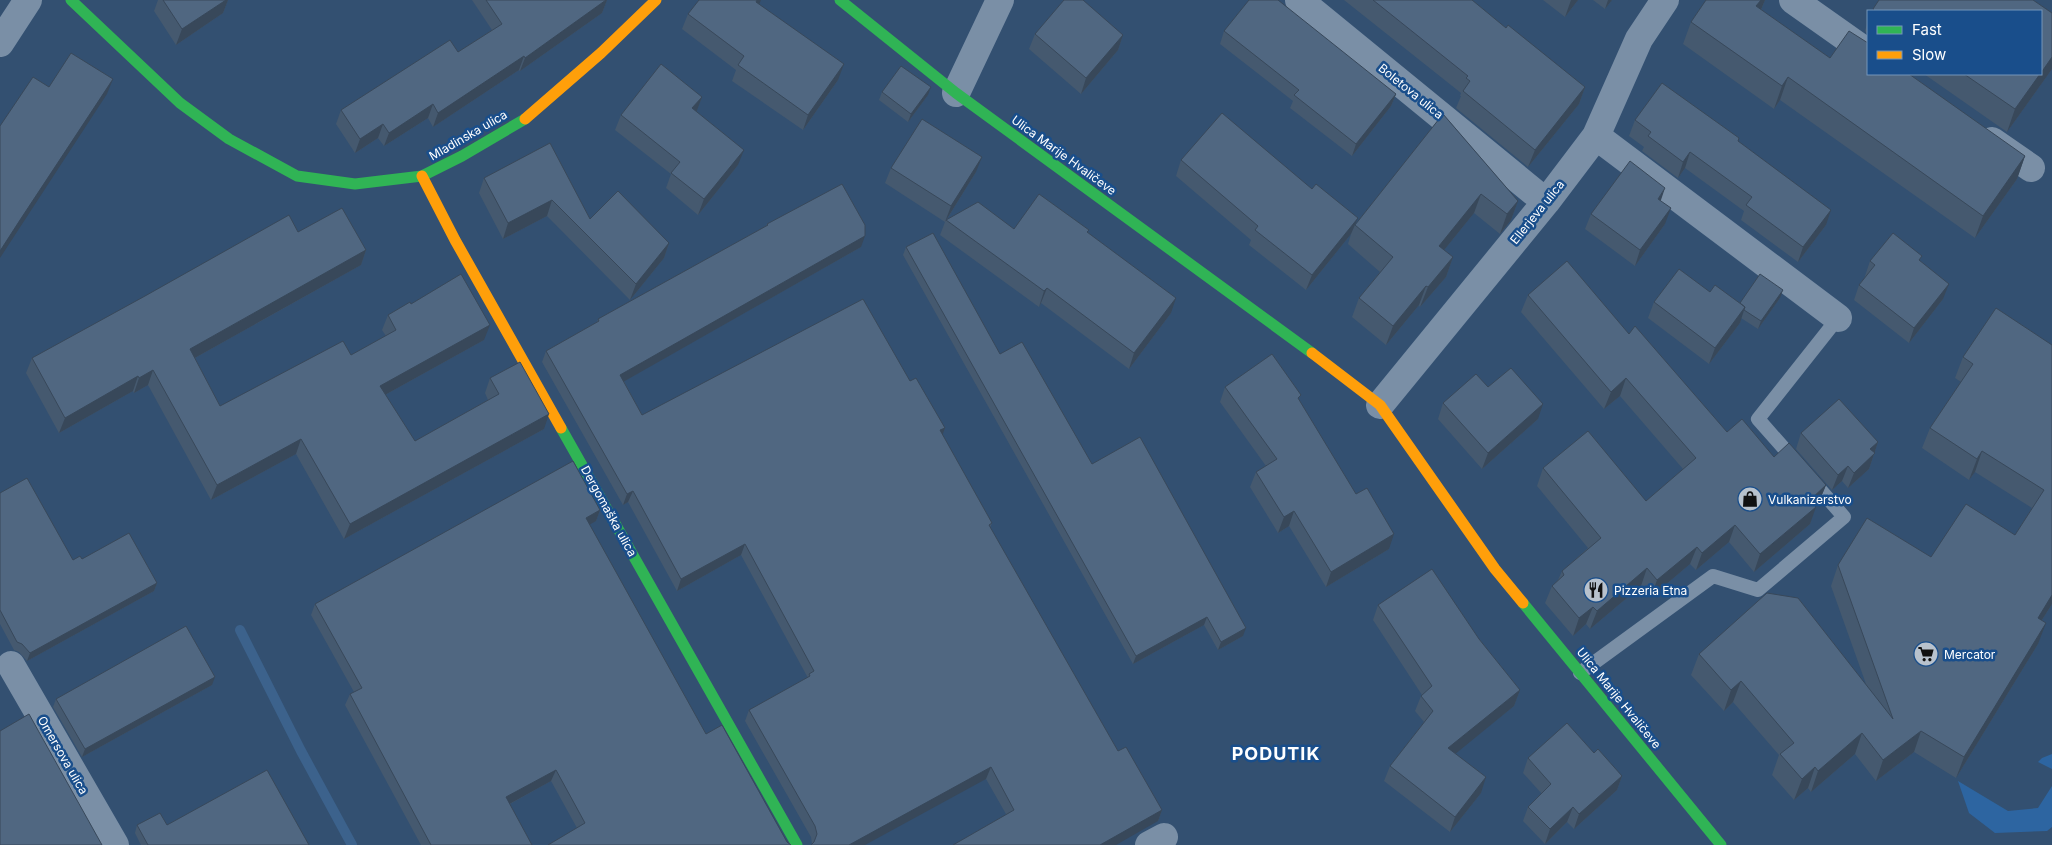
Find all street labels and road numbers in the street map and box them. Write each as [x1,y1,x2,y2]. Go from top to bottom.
street label: Boletova ulica [1376,60,1446,122]
street label: Mladinska ulica [426,107,510,163]
street label: Ulica Marije Hvaličeve [1009,112,1119,198]
street label: Ellerjeva ulica [1507,177,1567,247]
street label: Dergomaška ulica [578,463,640,559]
street label: Ulica Marije Hvaličeve [1574,644,1664,752]
street label: Omersova ulica [35,713,91,797]

